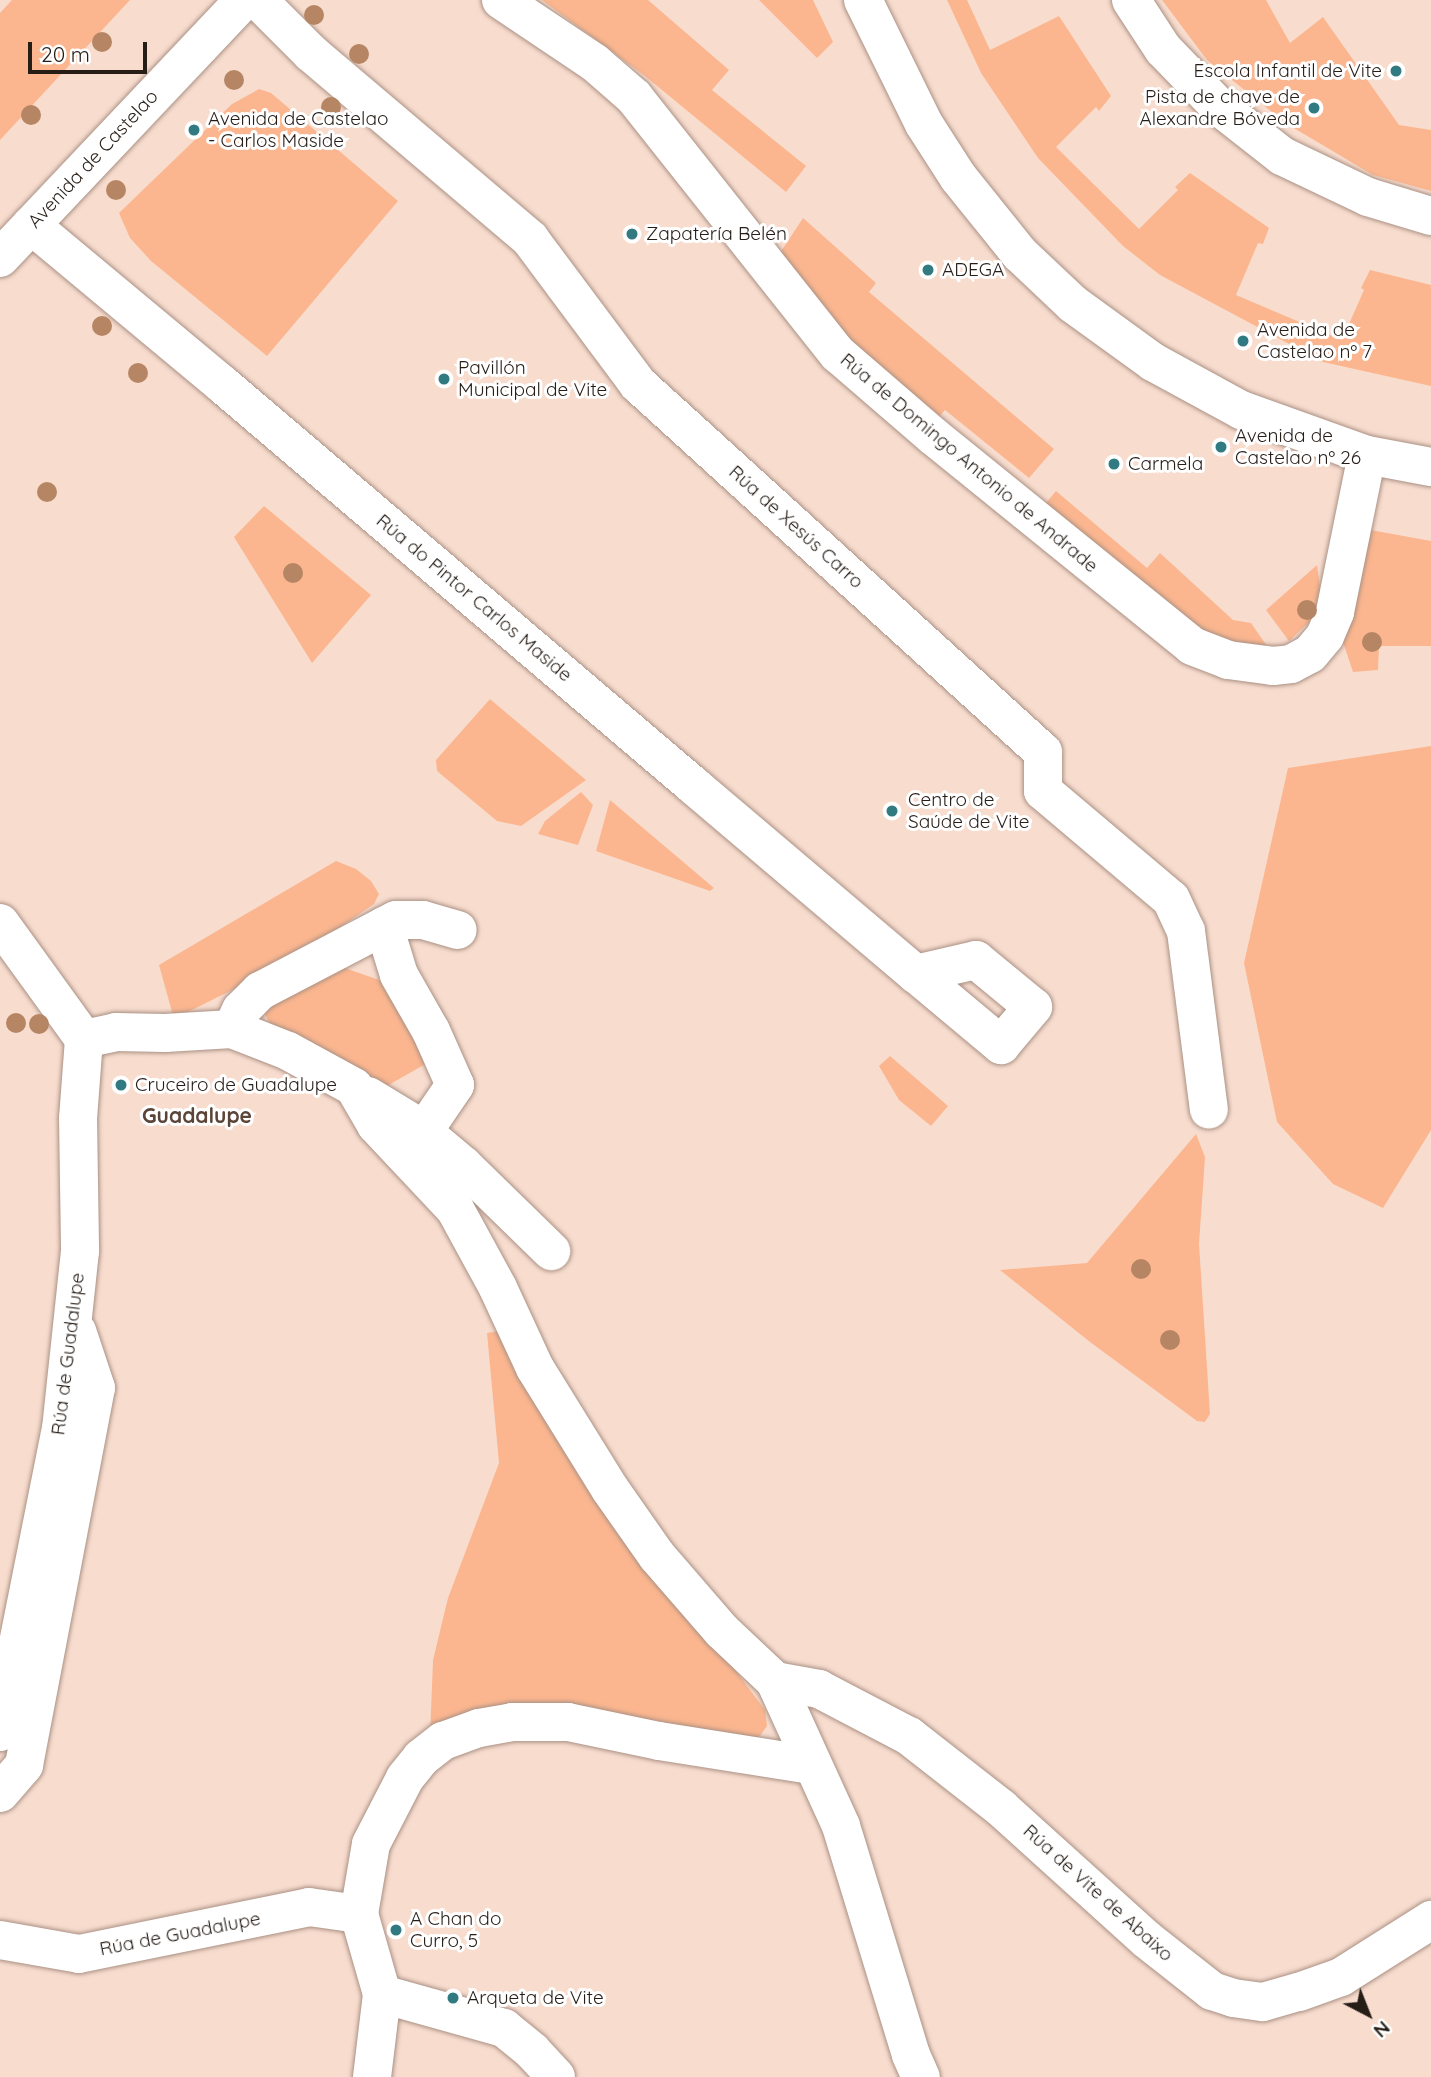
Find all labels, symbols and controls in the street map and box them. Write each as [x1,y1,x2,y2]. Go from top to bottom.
scale bar [32,28,150,72]
text: 20 m [41,41,90,67]
place label: Escola Infantil de Vite [1194,60,1382,82]
marker: Escola Infantil de Vite [1388,63,1404,79]
street label: Avenida de Castelao [23,85,163,233]
place label: Pista de chave de Alexandre Bóveda [1139,86,1300,130]
marker: Pista de chave de Alexandre Bóveda [1306,100,1322,116]
place label: Avenida de Castelao - Carlos Maside [208,108,388,152]
marker: Avenida de Castelao - Carlos Maside [186,122,202,138]
place label: Zapatería Belén [646,223,787,245]
marker: Zapatería Belén [624,226,640,242]
place label: ADEGA [942,259,1004,281]
marker: ADEGA [920,262,936,278]
place label: Avenida de Castelao nº 7 [1257,319,1372,363]
marker: Avenida de Castelao nº 7 [1235,333,1251,349]
street label: Rúa de Domingo Antonio de Andrade [836,348,1102,578]
place label: Pavillón Municipal de Vite [458,357,607,401]
marker: Pavillón Municipal de Vite [436,371,452,387]
place label: Avenida de Castelao nº 26 [1235,425,1361,469]
marker: Avenida de Castelao nº 26 [1213,439,1229,455]
place label: Carmela [1128,453,1203,475]
marker: Carmela [1106,456,1122,472]
street label: Rúa de Xesús Carro [724,461,868,593]
street label: Rúa do Pintor Carlos Maside [372,509,576,687]
place label: Centro de Saúde de Vite [908,789,1029,833]
marker: Centro de Saúde de Vite [882,801,902,821]
place label: Cruceiro de Guadalupe [135,1074,337,1096]
marker: Cruceiro de Guadalupe [113,1077,129,1093]
district label: Guadalupe [142,1102,252,1128]
street label: Rúa de Guadalupe [47,1272,89,1436]
street label: Rúa de Vite de Abaixo [1018,1820,1178,1966]
street label: Rúa de Guadalupe [98,1907,262,1961]
place label: A Chan do Curro, 5 [410,1908,501,1952]
marker: A Chan do Curro, 5 [388,1922,404,1938]
north arrow [1333,1979,1403,2049]
place label: Arqueta de Vite [467,1987,604,2009]
marker: Arqueta de Vite [445,1990,461,2006]
text: N [1369,2016,1395,2043]

